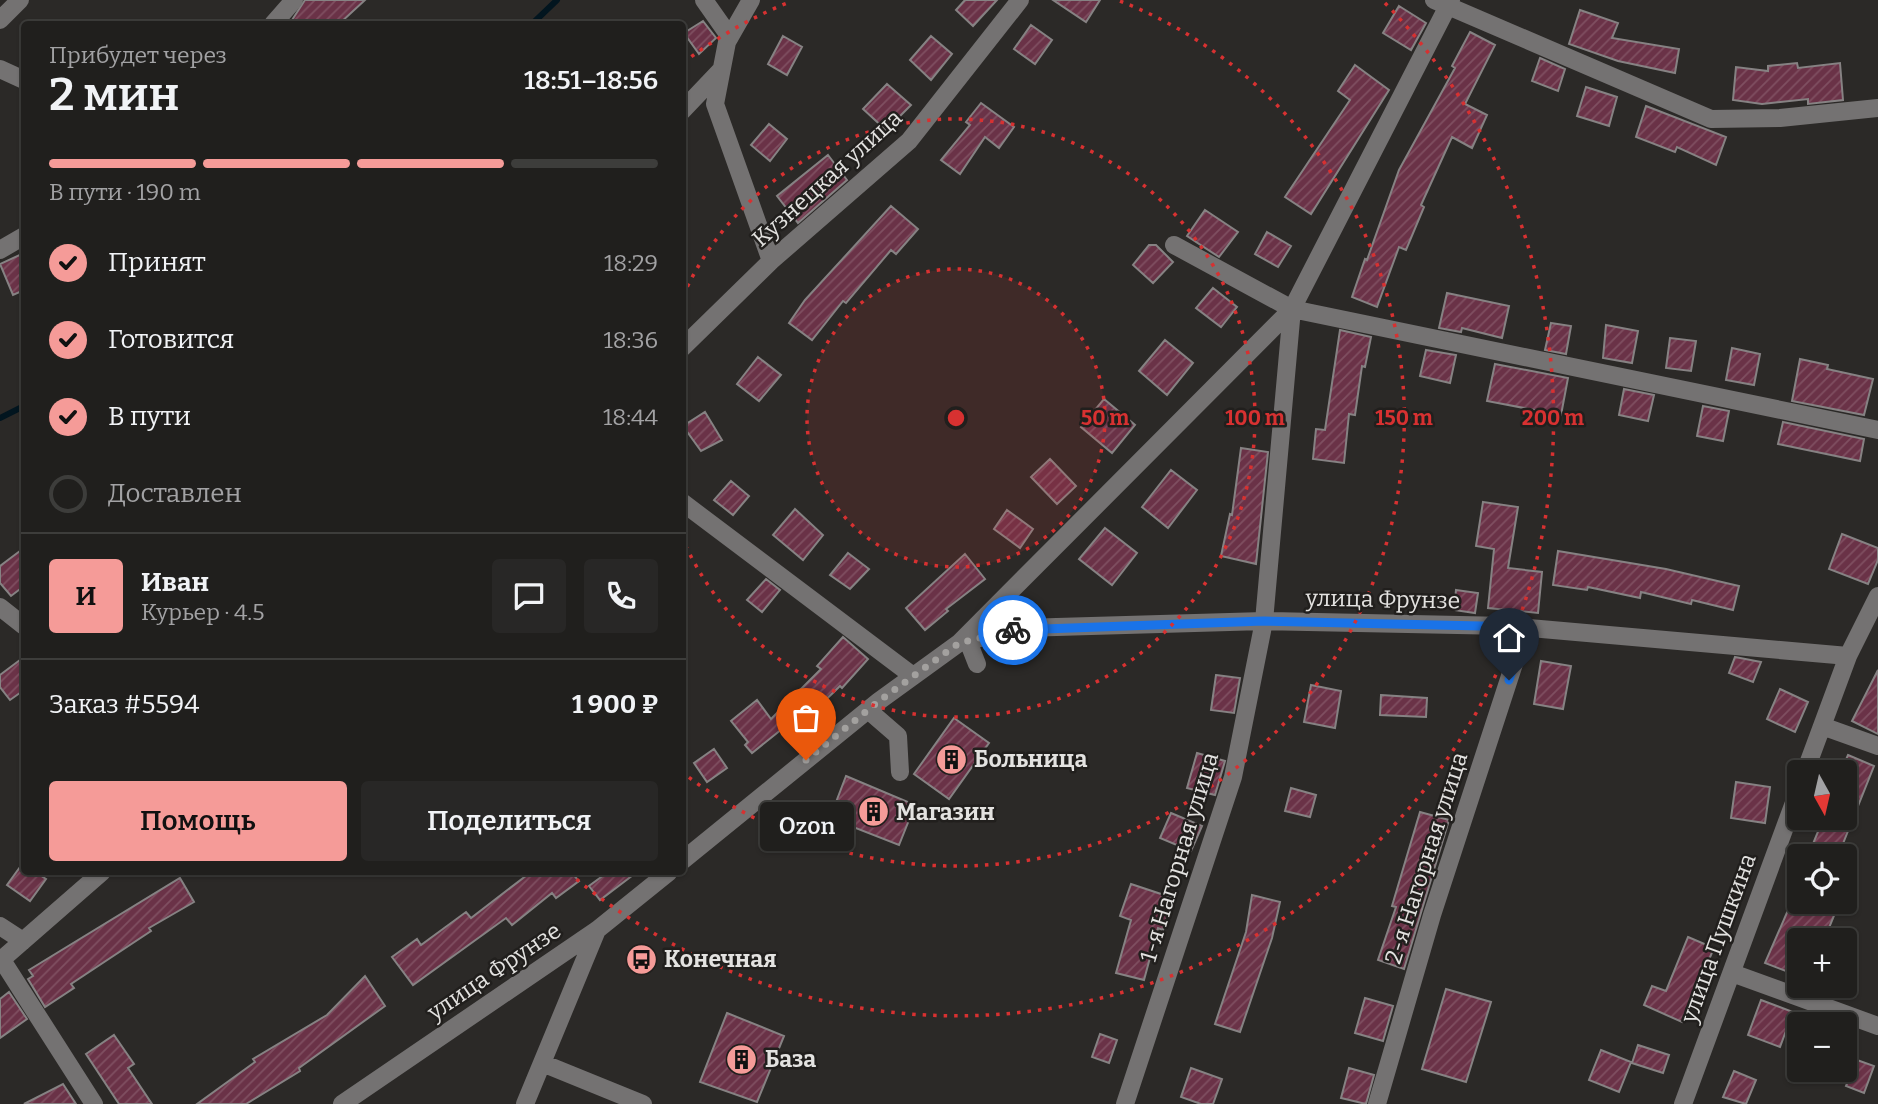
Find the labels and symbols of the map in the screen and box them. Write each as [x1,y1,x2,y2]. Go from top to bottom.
street label: Кузнецкая улица [746,103,908,253]
text: 50 m [1081,405,1129,431]
text: 100 m [1225,405,1285,431]
text: 150 m [1375,405,1433,431]
text: 200 m [1522,405,1584,431]
centre of rings [944,406,968,430]
street label: улица Фрунзе [1304,584,1461,614]
courier [978,595,1048,665]
pin [1479,608,1539,680]
pin [776,688,836,760]
building icon: Больница [934,742,968,776]
place label: Больница [974,745,1087,773]
street label: 1-я Нагорная улица [1134,748,1224,965]
street label: 2-я Нагорная улица [1379,748,1474,967]
north arrow [1787,760,1857,830]
building icon: Магазин [856,795,890,829]
place label: Магазин [896,798,995,826]
callout: Ozon [759,802,853,851]
street label: улица Пушкина [1674,849,1762,1027]
street label: улица Фрунзе [421,916,566,1026]
bus stop icon: Конечная [624,942,658,976]
place label: Конечная [664,945,777,973]
building icon: База [725,1042,759,1076]
place label: База [765,1045,816,1073]

